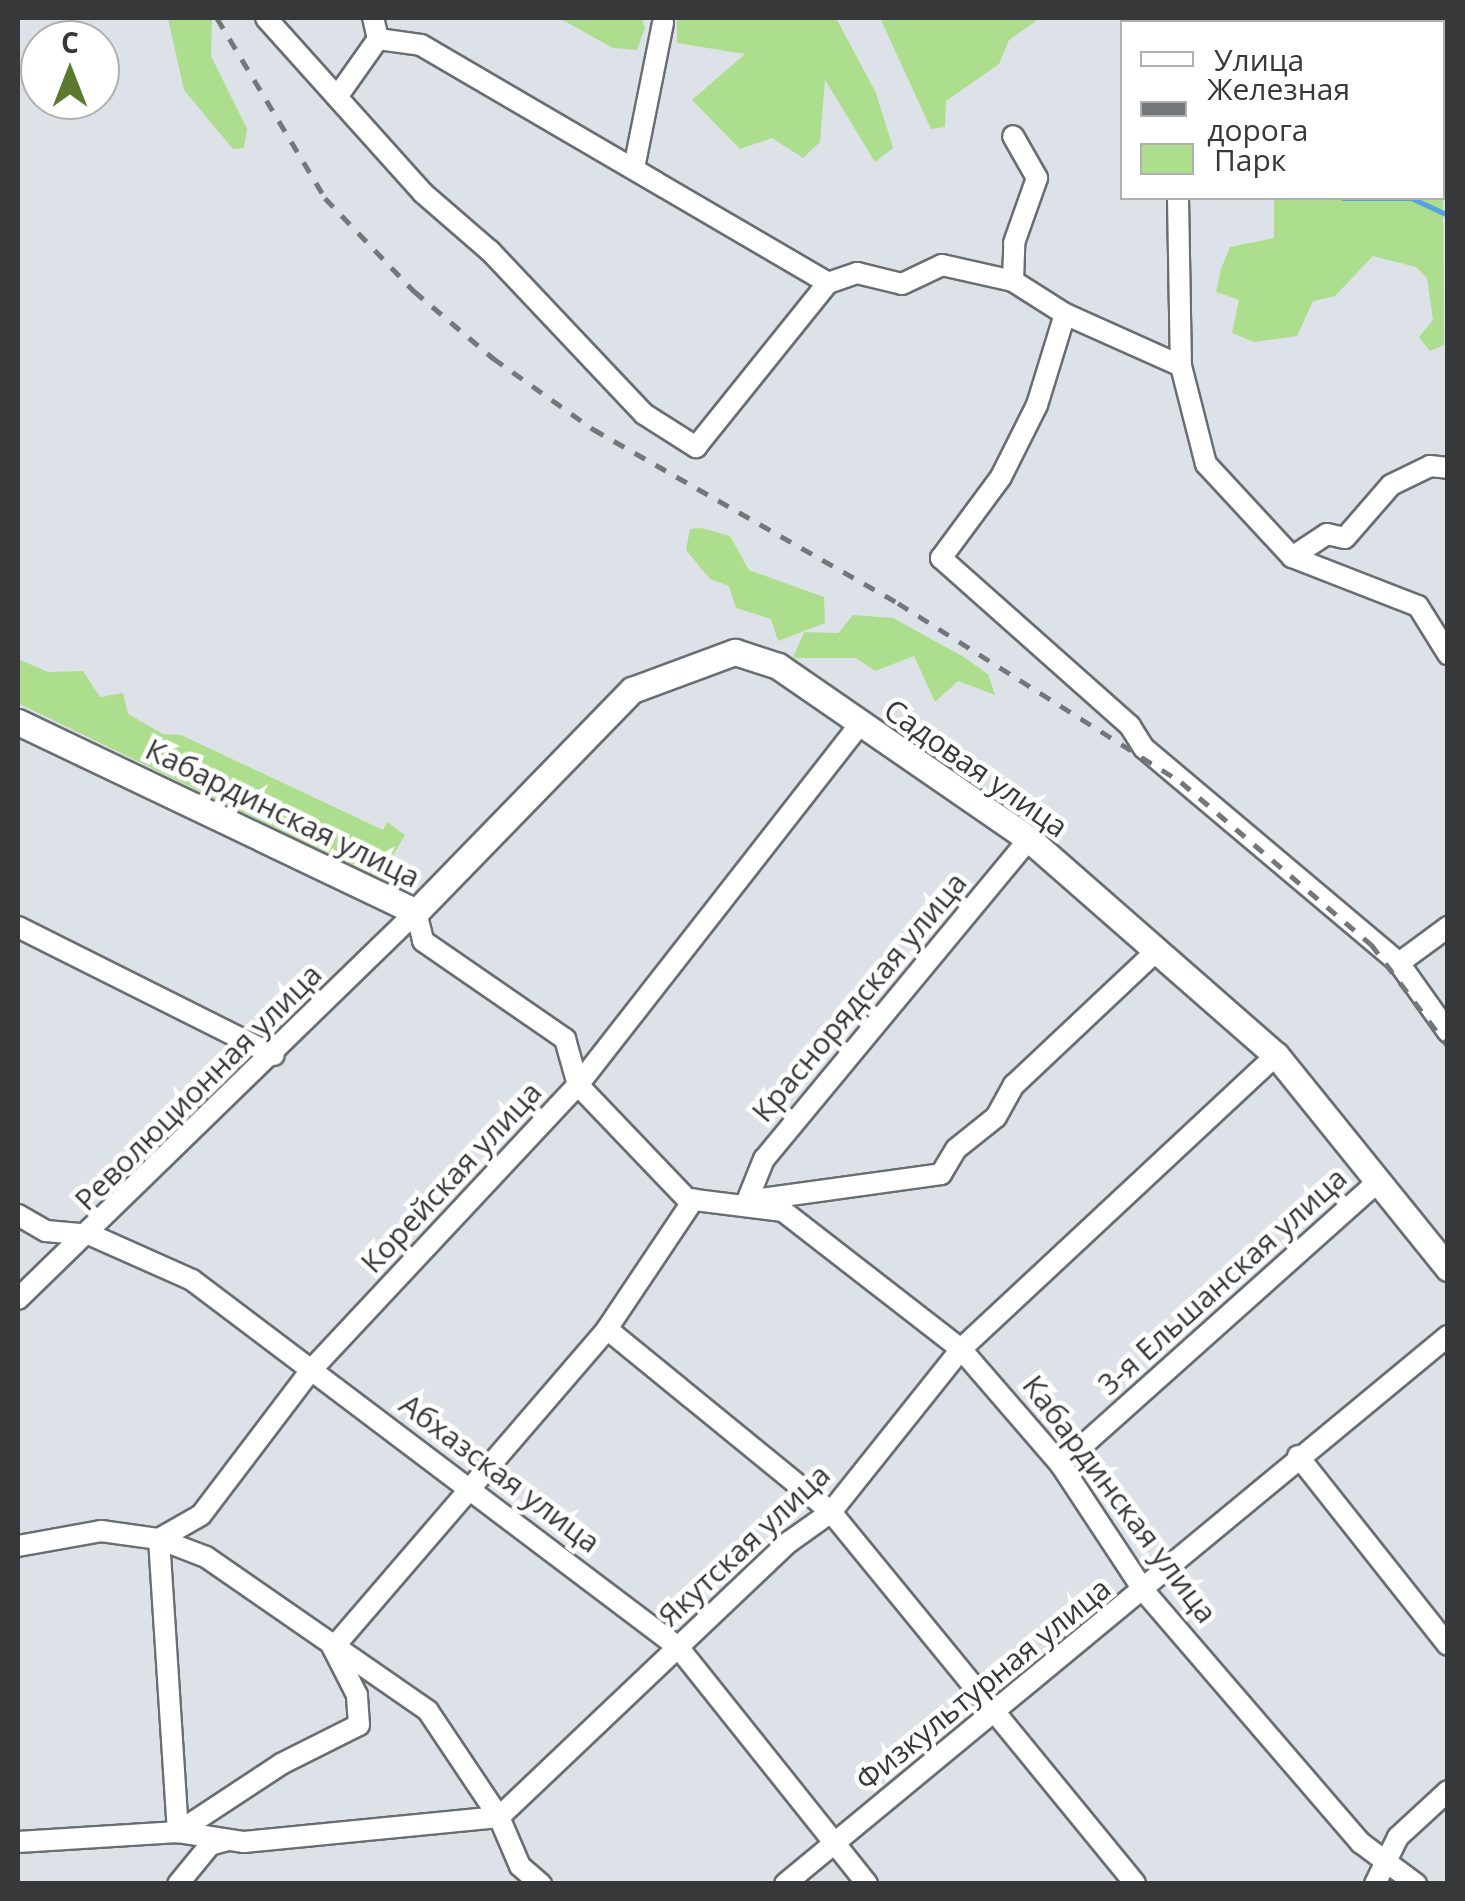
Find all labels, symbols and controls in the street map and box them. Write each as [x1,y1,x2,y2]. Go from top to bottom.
north arrow [20,20,120,120]
legend [1120,20,1445,200]
text: С [61,23,79,61]
text: Улица [1214,39,1304,80]
text: Железная дорога [1207,68,1350,150]
text: Парк [1214,139,1286,180]
street label: Садовая улица [877,691,1075,845]
street label: Кабардинская улица [140,731,426,895]
street label: Краснорядская улица [744,865,974,1129]
street label: Революционная улица [67,956,329,1218]
street label: Корейская улица [353,1074,549,1280]
street label: 3-я Ельшанская улица [1090,1160,1354,1402]
street label: Кабардинская улица [1015,1368,1225,1630]
street label: Абхазская улица [393,1386,607,1560]
street label: Якутская улица [651,1456,837,1634]
street label: Физкультурная улица [848,1570,1118,1798]

